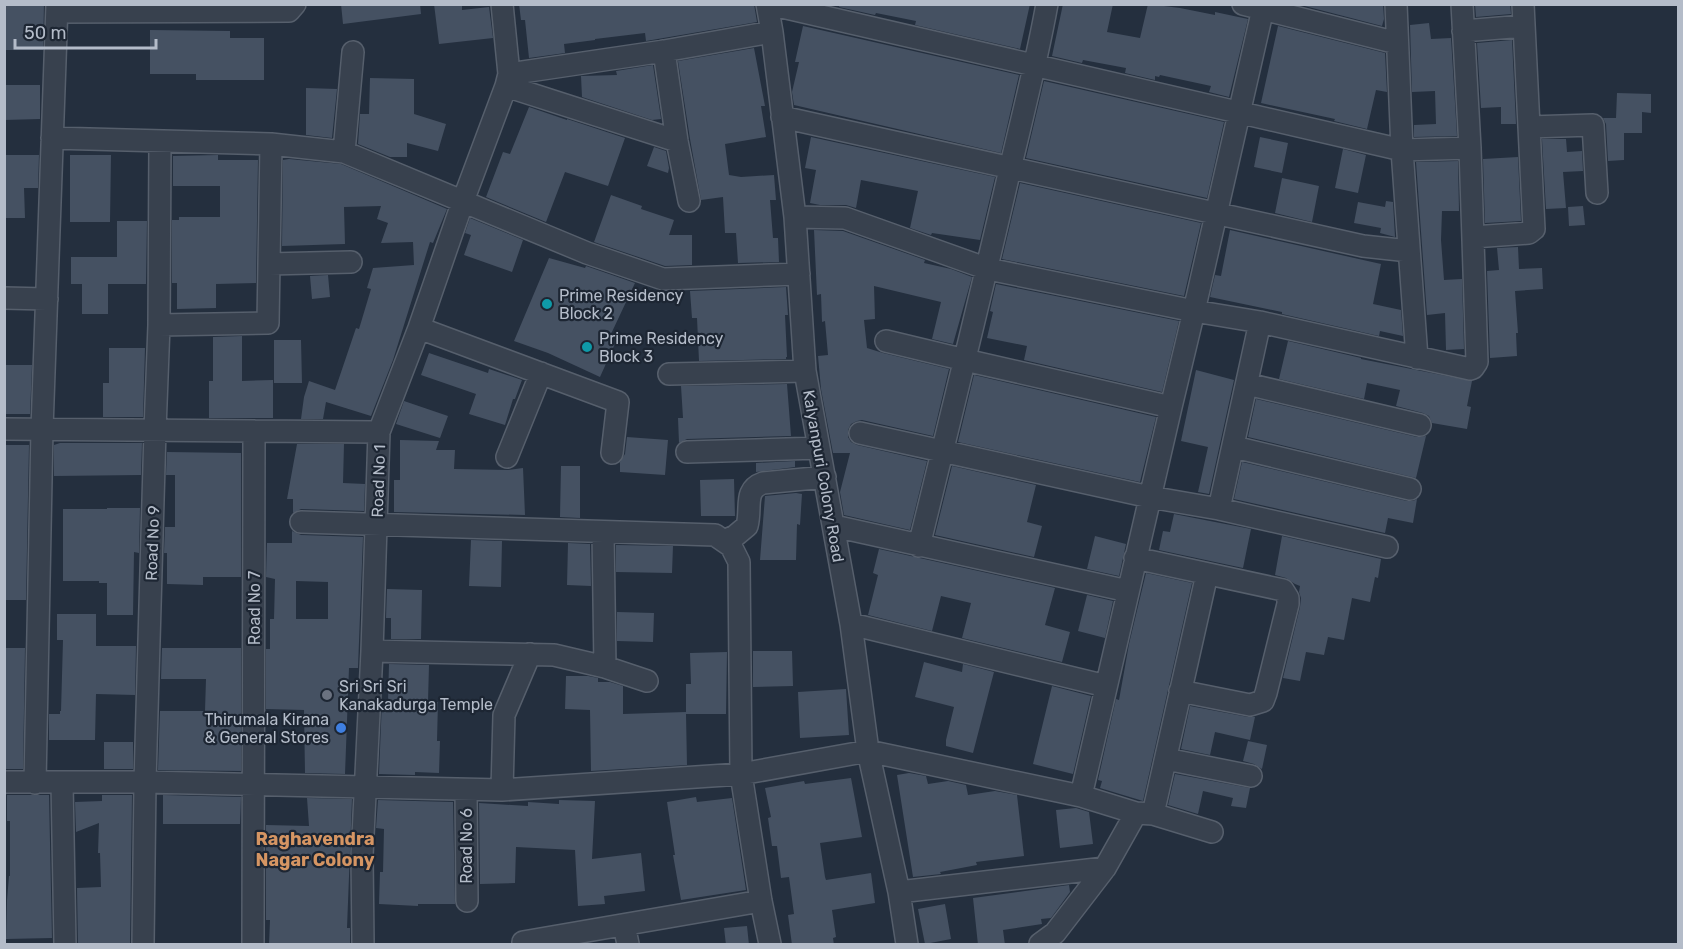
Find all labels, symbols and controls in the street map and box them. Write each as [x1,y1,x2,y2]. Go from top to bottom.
scale bar [15,12,156,50]
text: 50 m [24,22,67,44]
place label: Prime Residency Block 2 [559,286,683,323]
marker: Prime Residency Block 2 [540,297,554,311]
place label: Prime Residency Block 3 [599,329,723,366]
marker: Prime Residency Block 3 [580,340,594,354]
street label: Kalyanpuri Colony Road [799,388,848,564]
street label: Road No 1 [368,444,389,518]
street label: Road No 9 [142,505,163,581]
street label: Road No 7 [245,571,264,645]
place label: Sri Sri Sri Kanakadurga Temple [339,677,493,714]
marker: Sri Sri Sri Kanakadurga Temple [320,688,334,702]
place label: Thirumala Kirana & General Stores [204,710,329,747]
marker: Thirumala Kirana & General Stores [334,721,348,735]
street label: Road No 6 [457,808,476,884]
district label: Raghavendra Nagar Colony [255,828,375,871]

